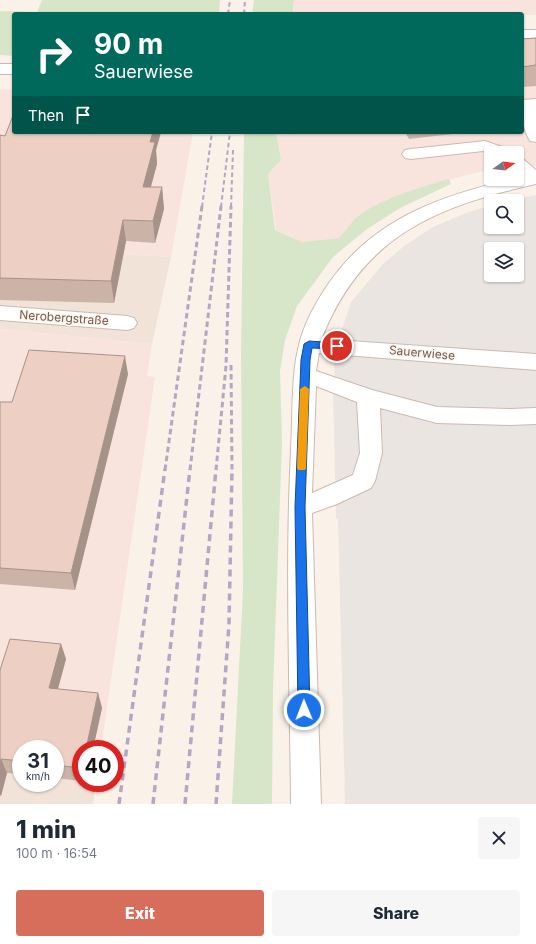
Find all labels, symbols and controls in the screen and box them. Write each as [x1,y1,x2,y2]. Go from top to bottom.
text: 90 m [94,27,163,61]
icon: right [28,28,80,80]
text: Sauerwiese [94,61,193,82]
icon: arrive [72,104,94,126]
text: Then [28,106,64,125]
north arrow [484,146,524,186]
map controls [484,146,524,282]
button: search [484,194,524,234]
button: layers [484,242,524,282]
street label: Nerobergstraße [19,307,109,328]
pin [320,329,354,363]
icon: arrive [326,335,348,357]
street label: Sauerwiese [388,342,456,363]
position arrow [283,689,325,731]
speed limit sign: 40 [72,740,124,792]
text: 31 [27,749,49,773]
text: km/h [26,770,50,782]
text: 1 min [16,815,76,844]
button: close [478,817,520,859]
text: 100 m · 16:54 [16,845,97,861]
button: Exit [16,890,264,936]
button: Share [272,890,520,936]

